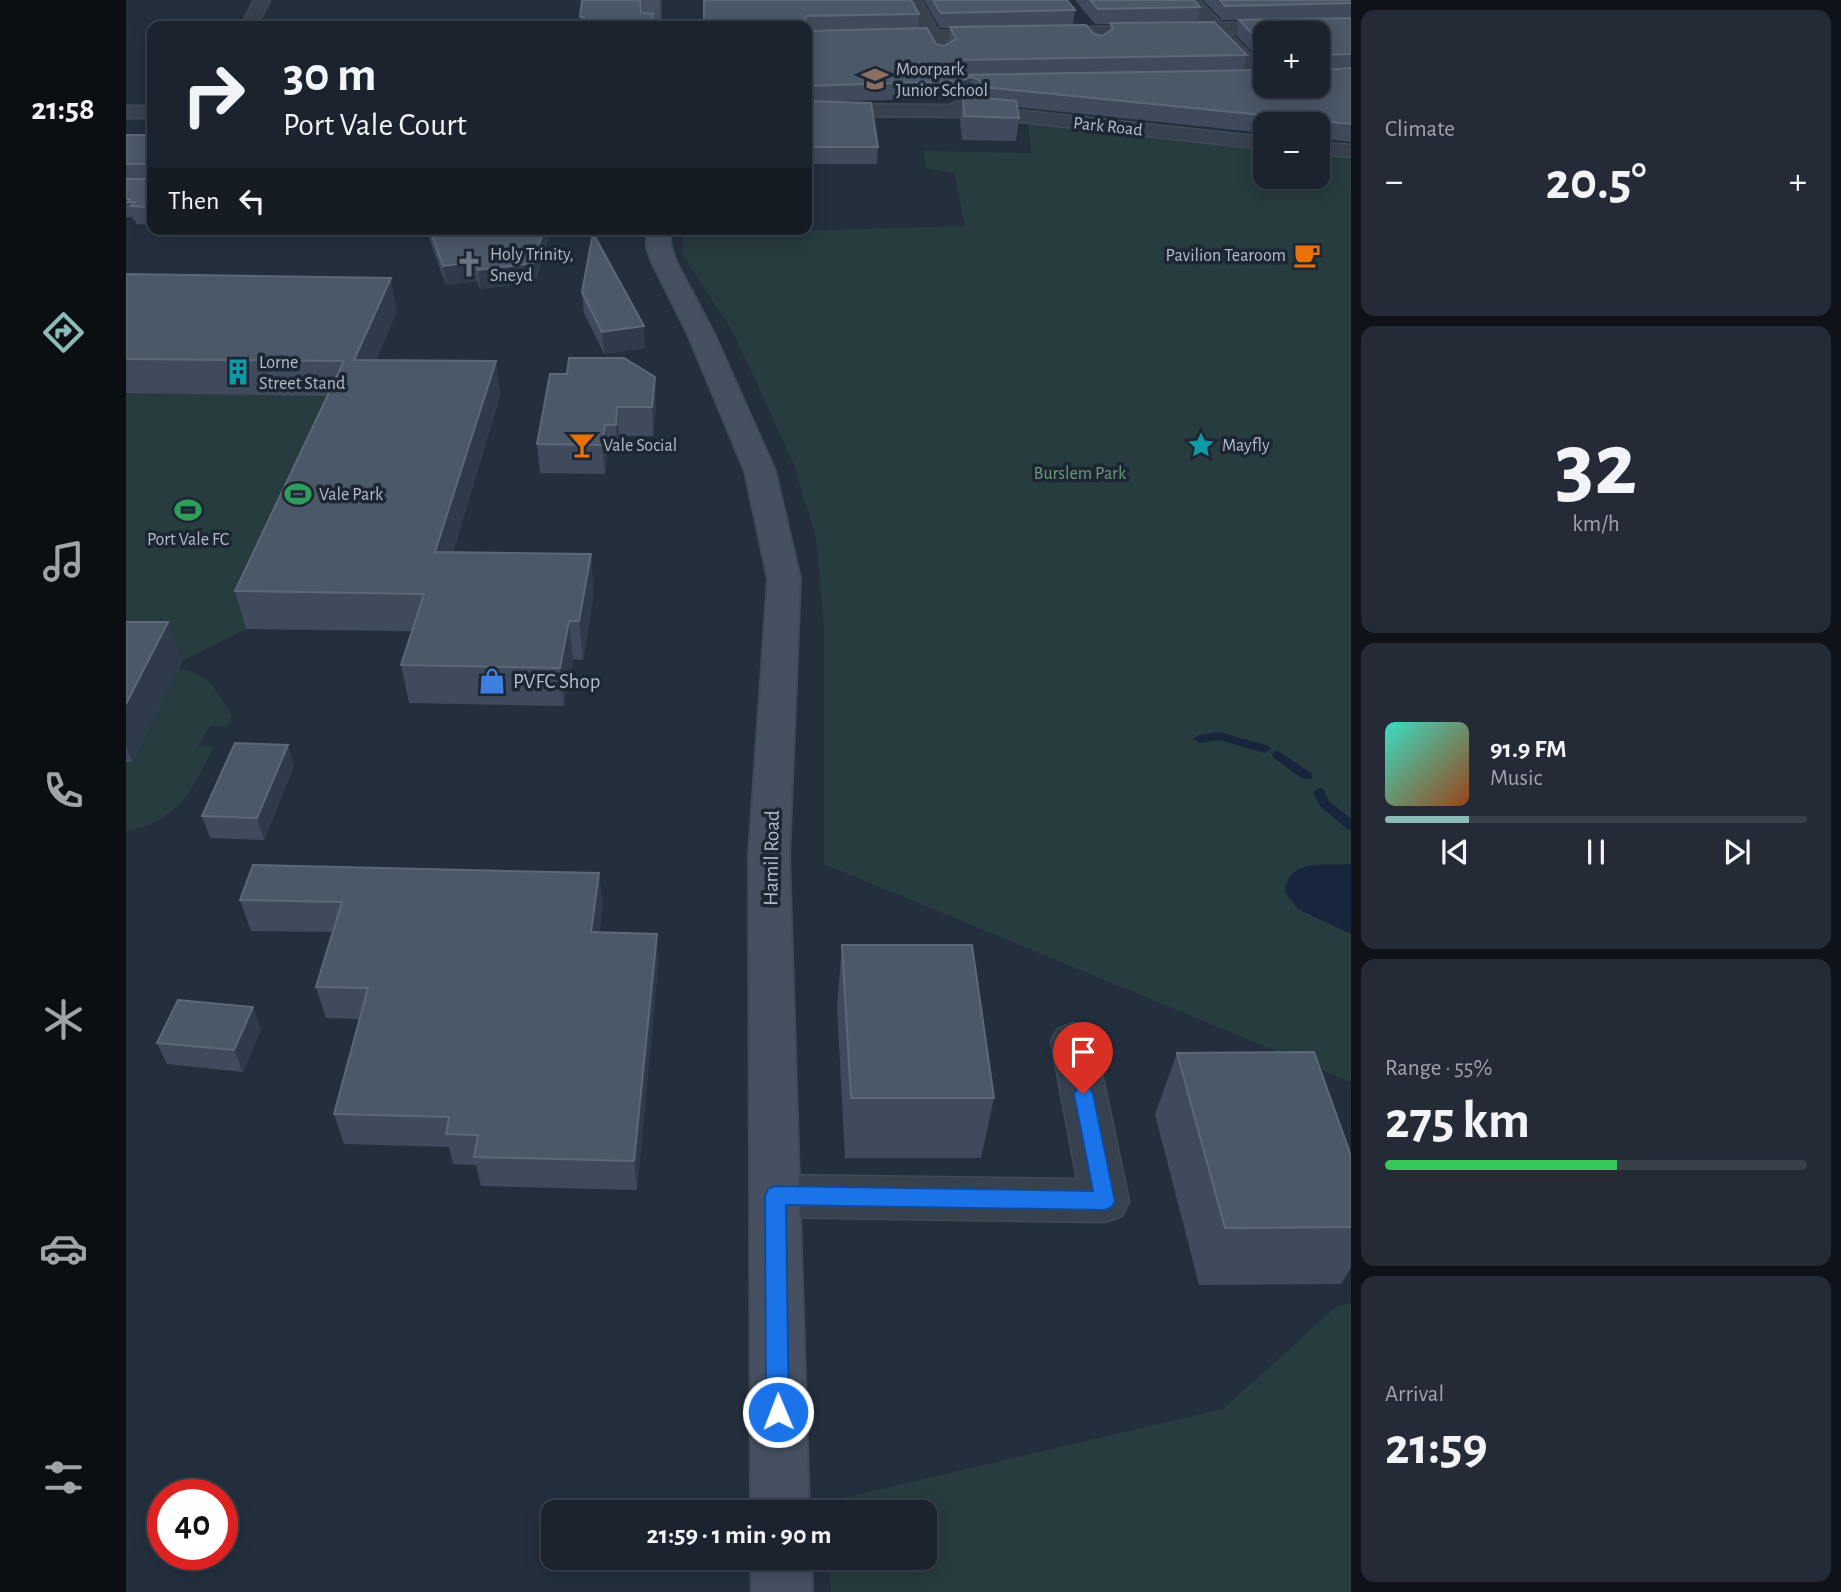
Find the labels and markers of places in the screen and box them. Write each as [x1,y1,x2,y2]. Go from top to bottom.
place label: Moorpark Junior School [896,61,988,100]
school or university icon: Moorpark Junior School [860,64,890,94]
cafe icon: Pavilion Tearoom [1292,240,1322,270]
place label: Holy Trinity, Sneyd [490,246,574,285]
place label: Pavilion Tearoom [1166,247,1286,265]
church icon: Holy Trinity, Sneyd [454,249,484,279]
place label: Lorne Street Stand [259,354,345,393]
building icon: Lorne Street Stand [223,357,253,387]
bar icon: Vale Social [567,430,597,460]
place icon: Mayfly [1186,430,1216,460]
place label: Vale Social [603,437,677,455]
place label: Mayfly [1222,437,1270,455]
sports icon: Vale Park [283,479,313,509]
place label: Vale Park [319,486,384,504]
sports icon: Port Vale FC [173,495,203,525]
place label: Port Vale FC [147,531,229,549]
shop icon: PVFC Shop [477,666,507,696]
place label: PVFC Shop [513,671,601,692]
pin [1053,1022,1113,1094]

